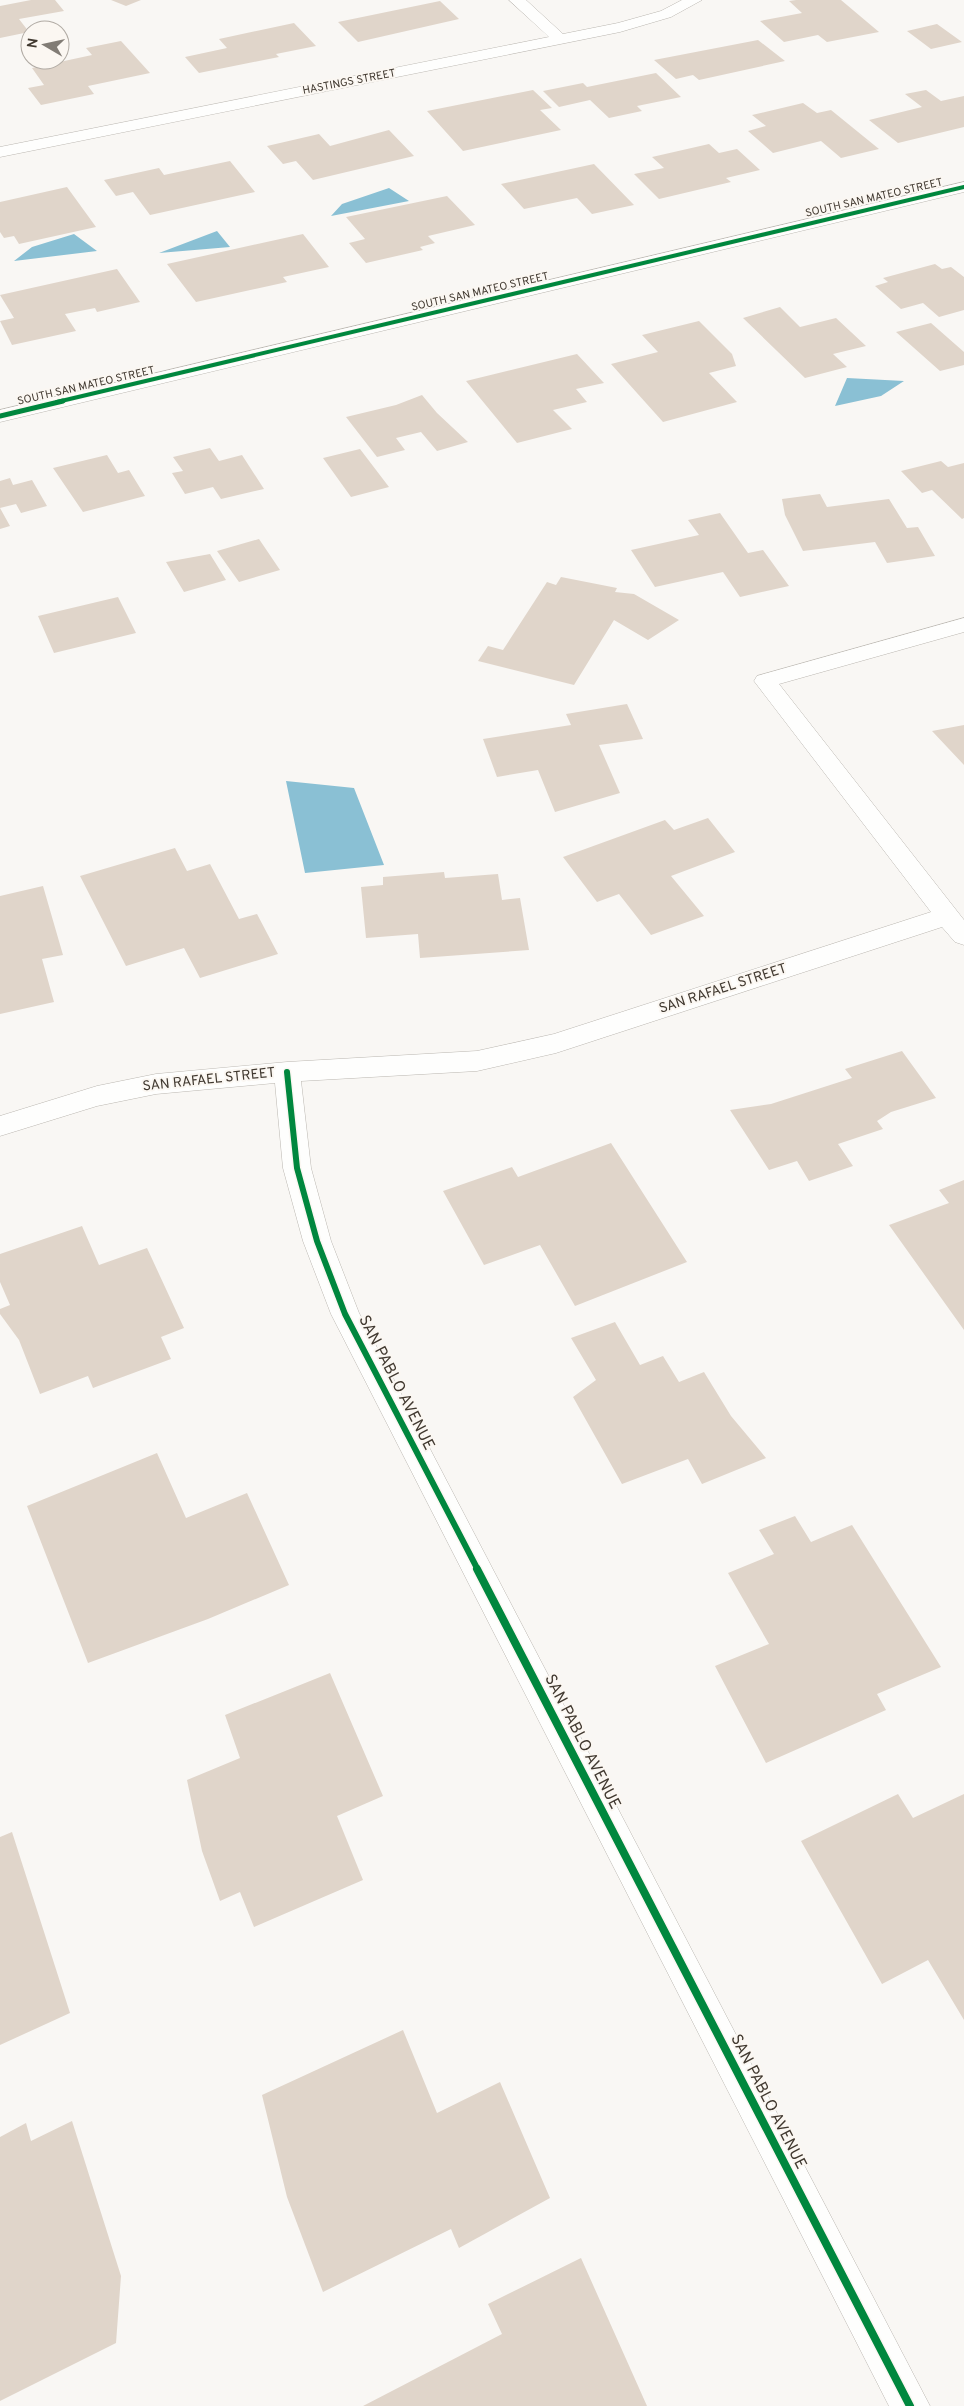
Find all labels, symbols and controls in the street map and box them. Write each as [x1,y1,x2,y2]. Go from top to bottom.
north arrow [20,20,70,70]
text: N [24,37,43,50]
street label: HASTINGS STREET [301,66,397,98]
street label: SOUTH SAN MATEO STREET [804,175,944,221]
street label: SOUTH SAN MATEO STREET [410,269,550,315]
street label: SOUTH SAN MATEO STREET [16,363,156,409]
street label: SAN RAFAEL STREET [657,960,789,1018]
street label: SAN RAFAEL STREET [142,1065,276,1095]
street label: SAN PABLO AVENUE [353,1312,439,1454]
street label: SAN PABLO AVENUE [539,1671,625,1813]
street label: SAN PABLO AVENUE [725,2031,811,2173]

